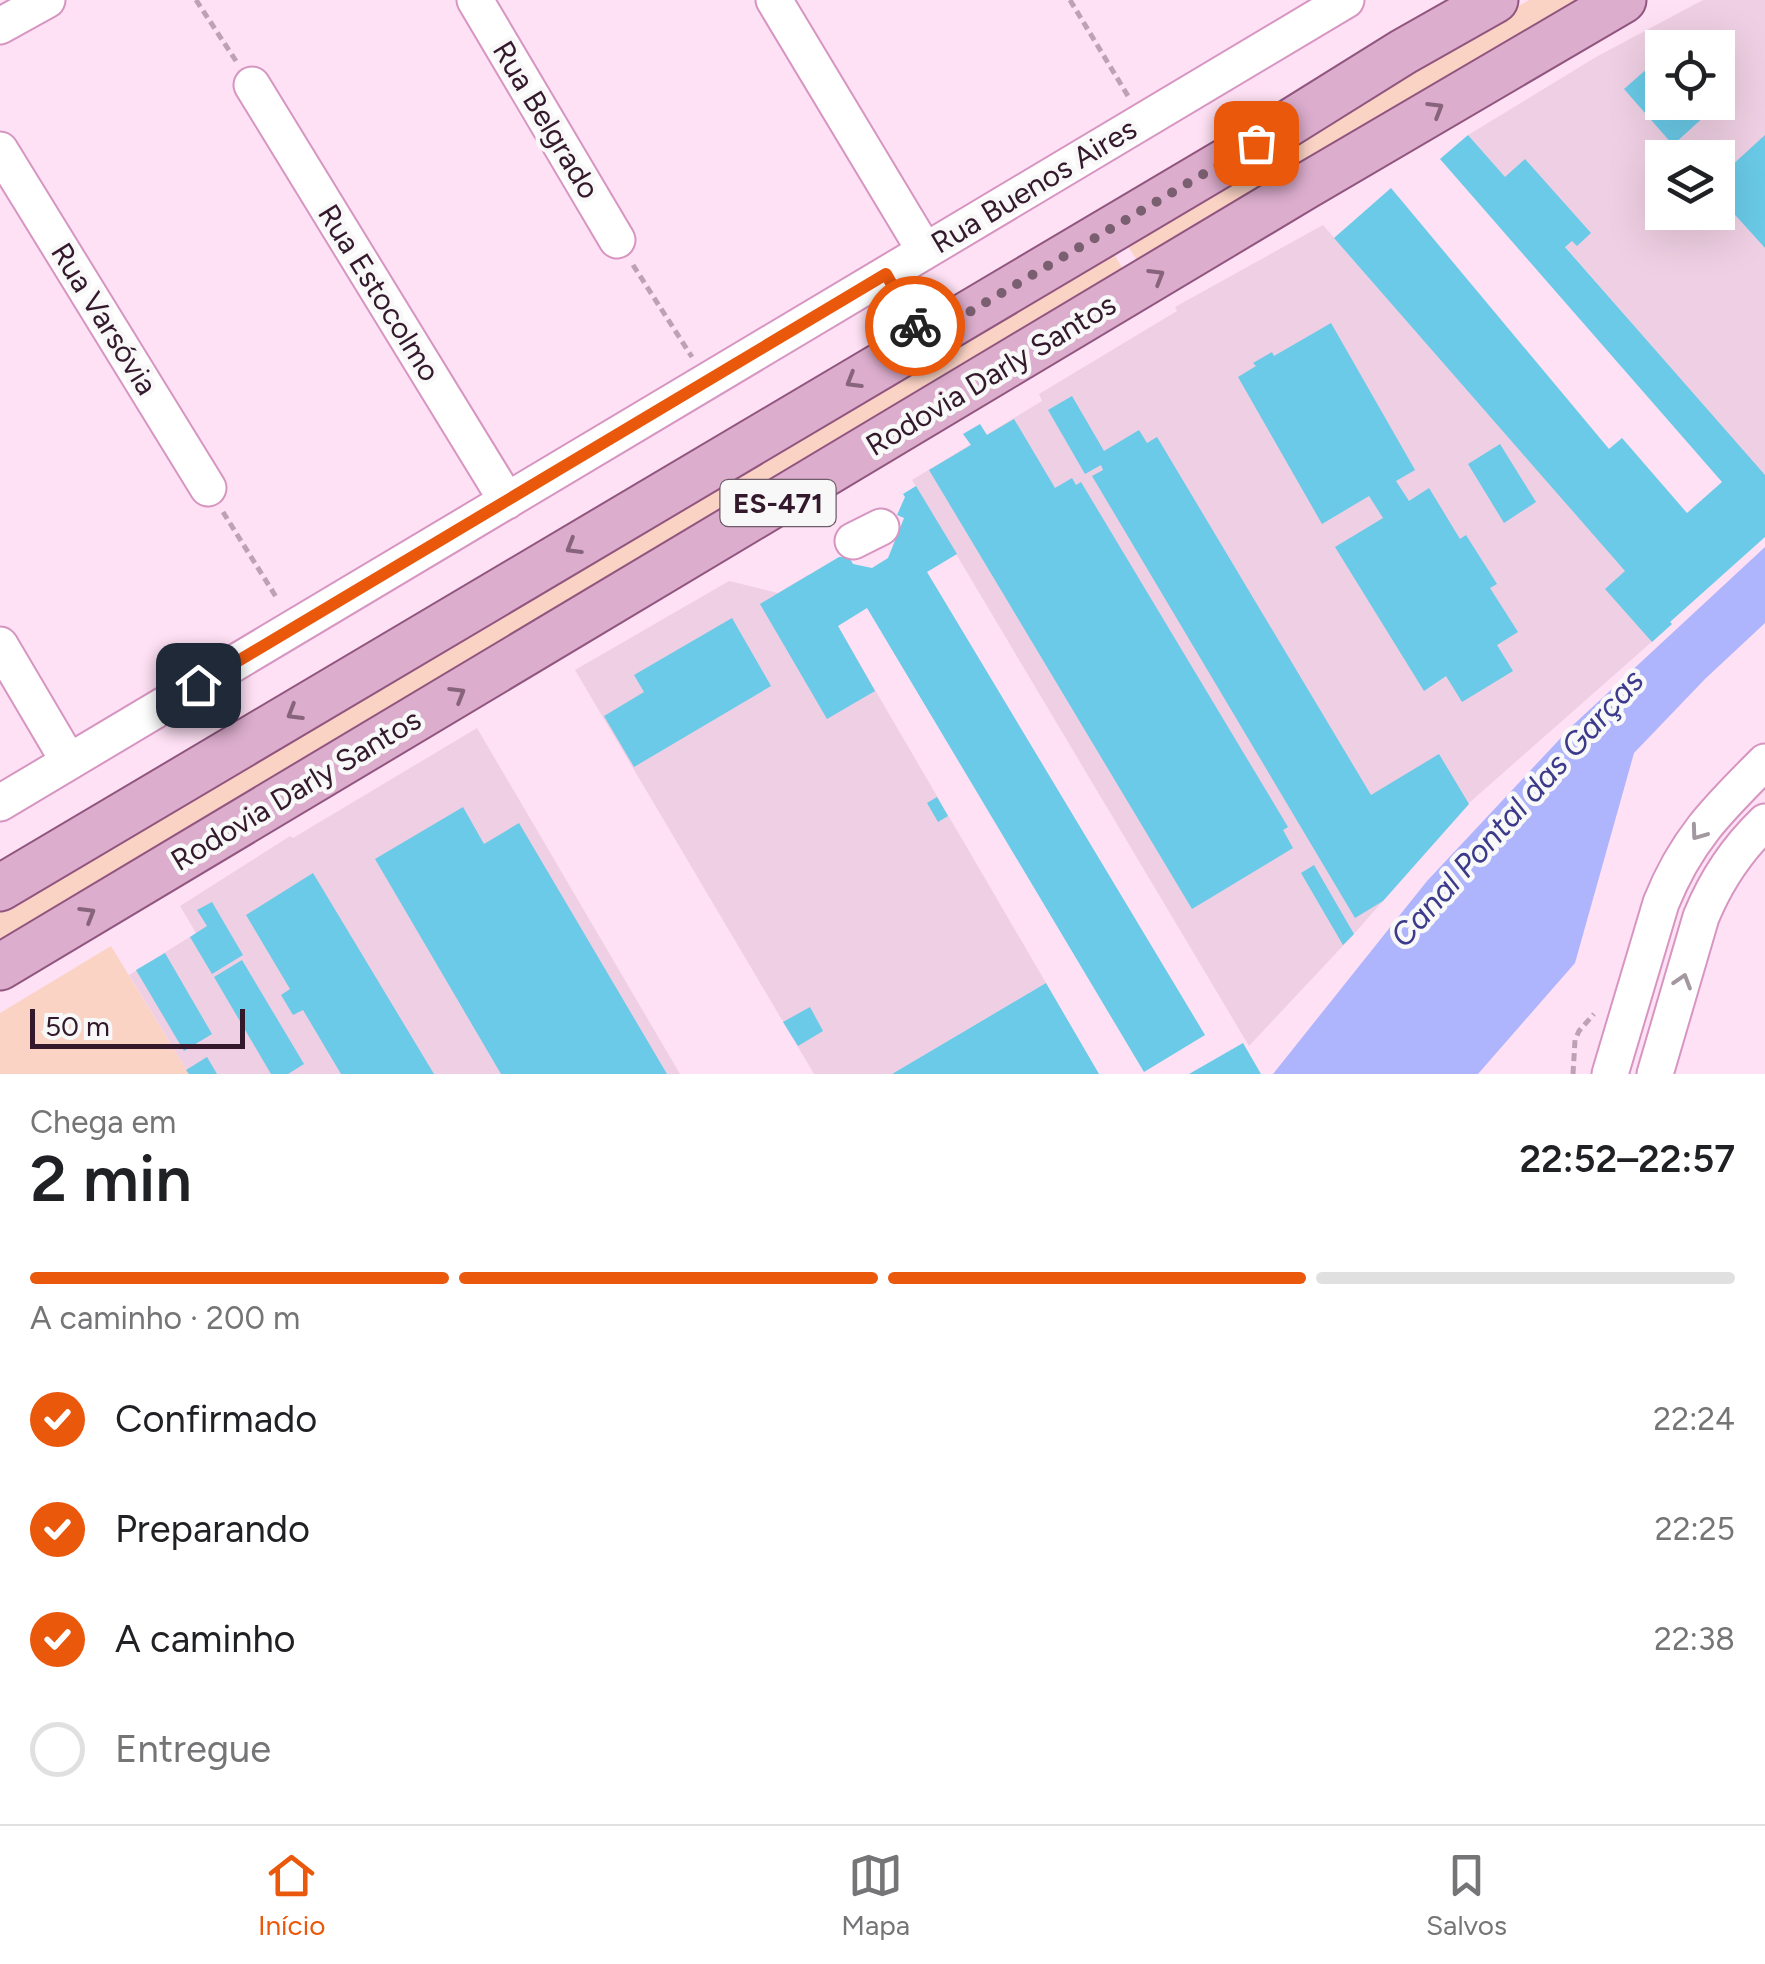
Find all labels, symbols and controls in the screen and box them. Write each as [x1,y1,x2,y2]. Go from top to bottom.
map controls [1645,30,1735,230]
button: locate [1645,30,1735,120]
street label: Rua Belgrado [485,34,608,205]
pin [1214,101,1299,186]
one-way arrow [1425,102,1443,121]
street label: Rua Buenos Aires [924,110,1143,261]
icon: bag [1229,116,1284,171]
button: layers [1645,140,1735,230]
street label: Rua Estocolmo [310,197,449,388]
street label: Rua Varsóvia [43,236,166,402]
one-way arrow [1146,269,1164,288]
courier [865,276,965,376]
street label: Rodovia Darly Santos [859,285,1122,464]
icon: bike [888,299,943,354]
one-way arrow [846,369,864,388]
road number: ES-471 [720,480,836,526]
one-way arrow [566,535,584,554]
pin [156,643,241,728]
icon: home [171,658,226,713]
water label: Canal Pontal das Garças [1382,662,1652,954]
one-way arrow [447,687,465,706]
street label: Rodovia Darly Santos [164,700,427,879]
one-way arrow [287,701,305,720]
one-way arrow [1693,822,1710,840]
one-way arrow [77,907,95,926]
one-way arrow [1671,973,1692,990]
scale bar [30,1004,245,1048]
text: 50 m [45,1009,110,1043]
text: Chega em [30,1103,176,1141]
text: 22:52–22:57 [1519,1136,1735,1182]
text: 2 min [30,1139,192,1217]
text: A caminho · 200 m [30,1299,300,1337]
icon: check [30,1392,85,1447]
text: Confirmado [115,1396,317,1442]
text: 22:24 [1653,1400,1735,1438]
icon: check [30,1502,85,1557]
text: Preparando [115,1506,310,1552]
text: 22:25 [1655,1510,1735,1548]
icon: check [30,1612,85,1667]
text: A caminho [115,1616,296,1662]
text: 22:38 [1654,1620,1735,1658]
text: Entregue [115,1726,271,1772]
tab: Início [258,1848,326,1942]
tab: Mapa [841,1848,910,1942]
tab: Salvos [1426,1848,1507,1942]

